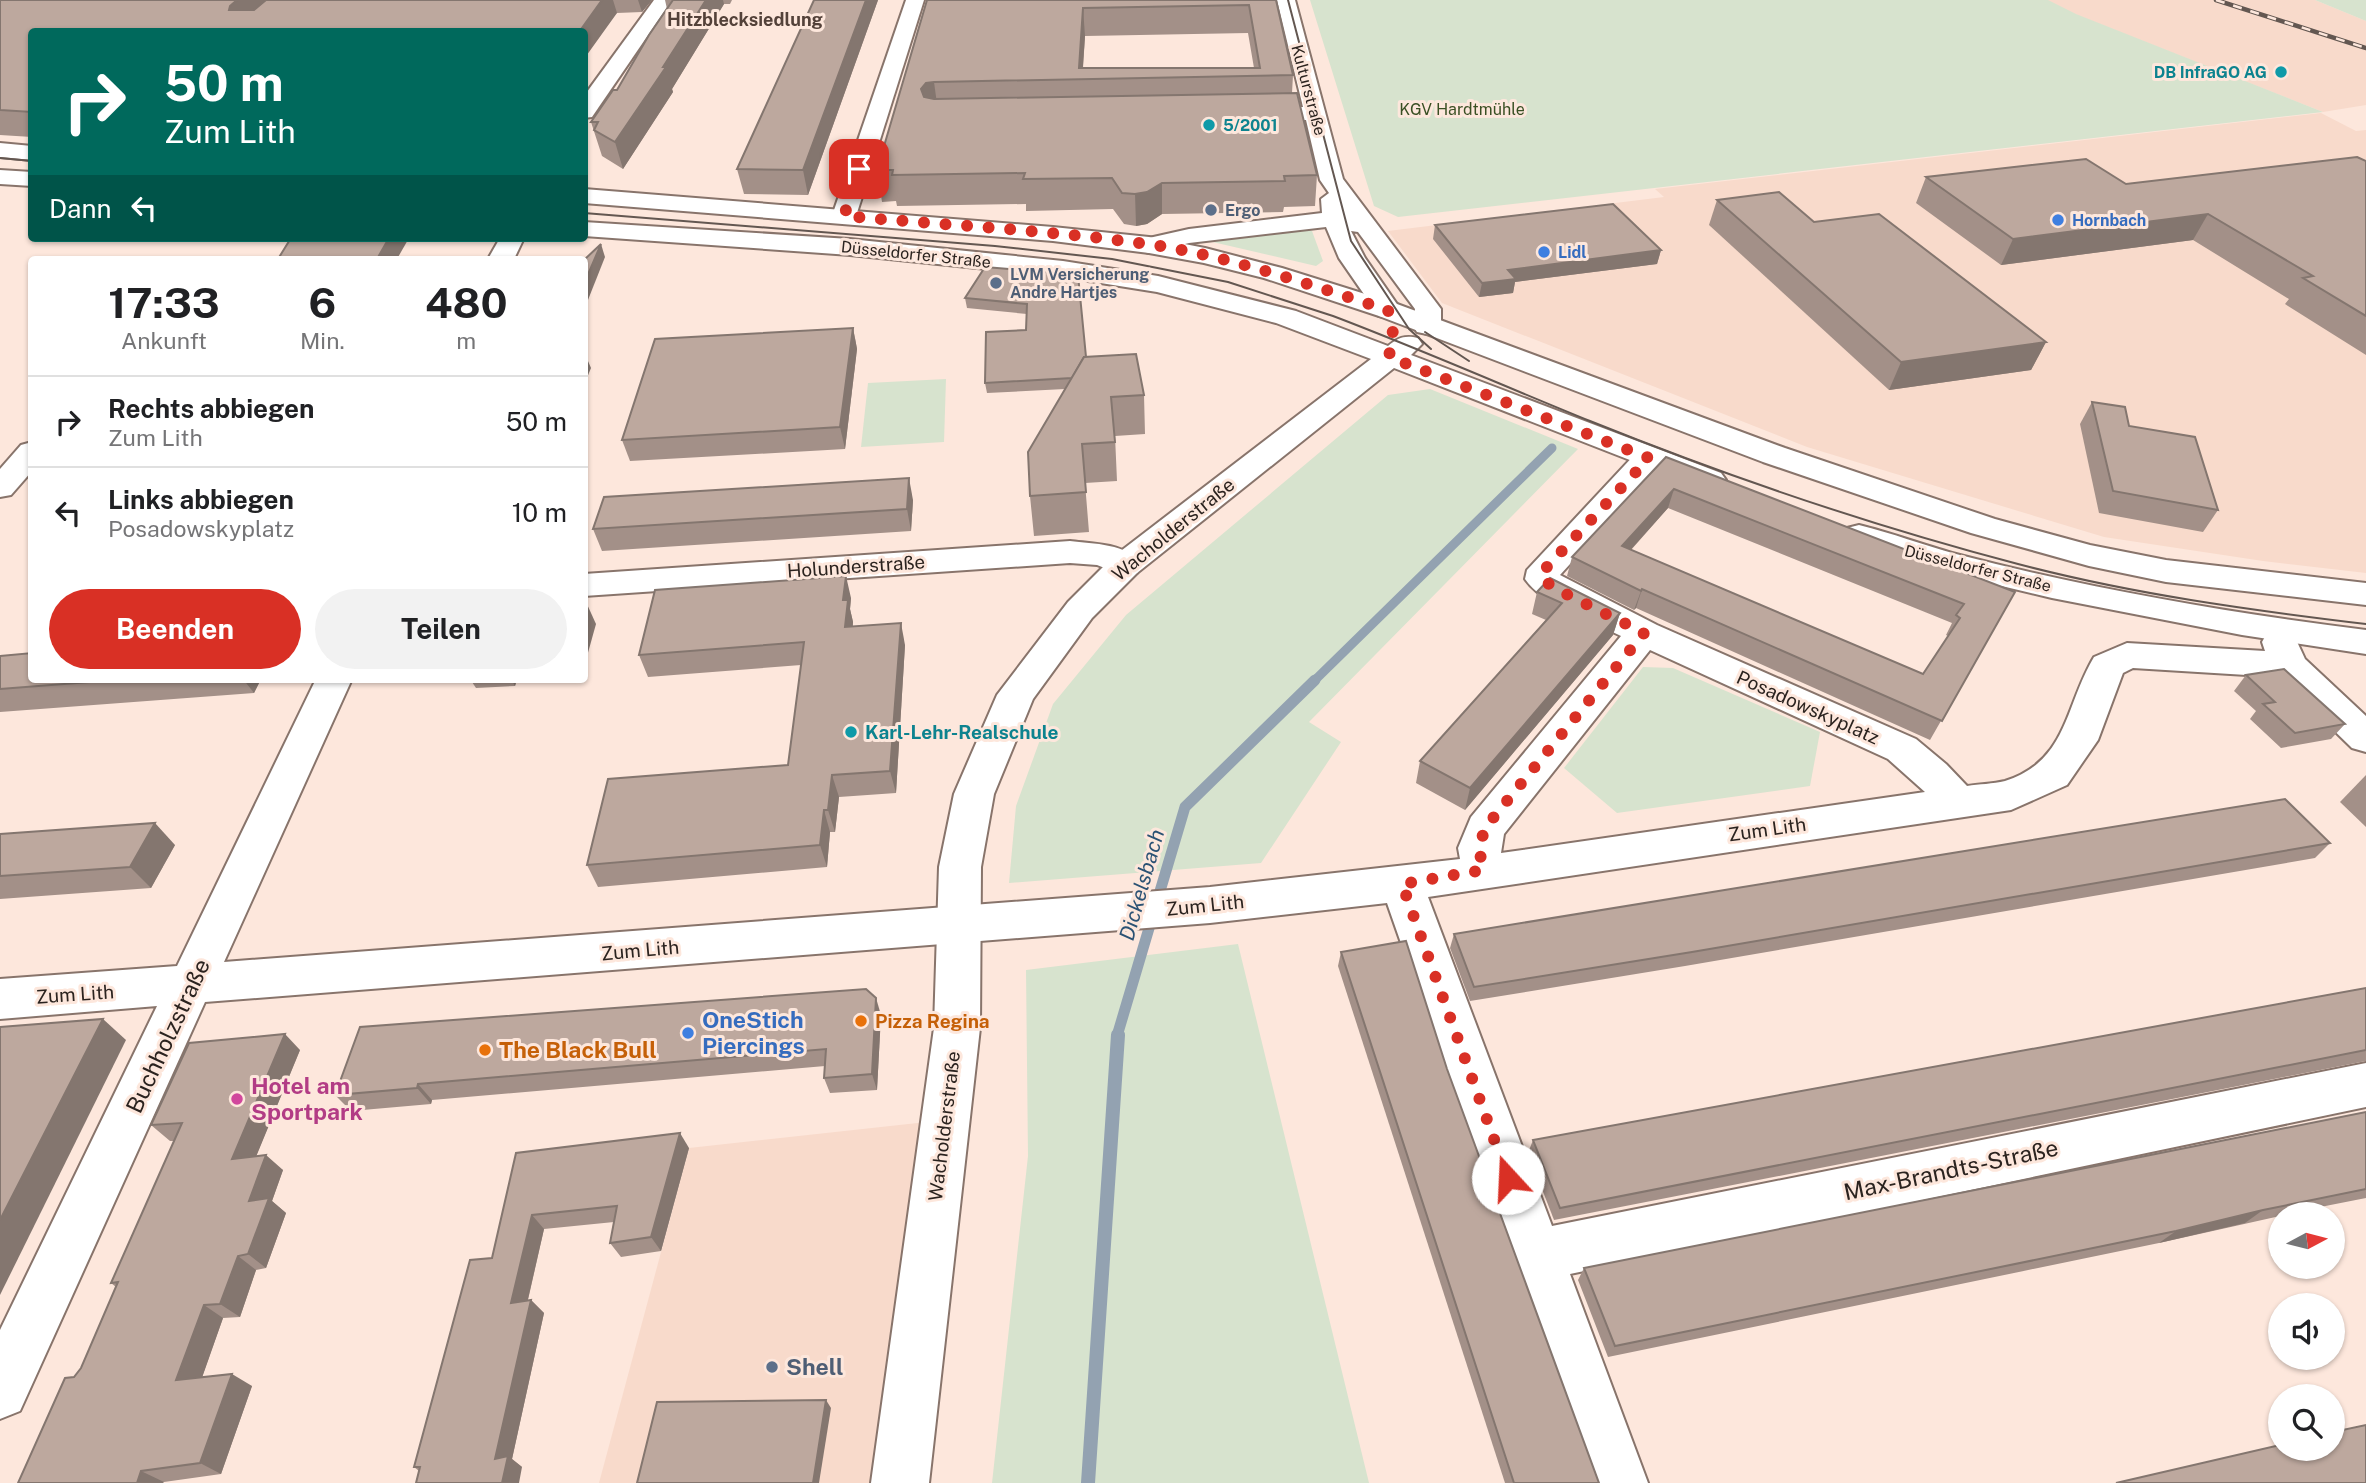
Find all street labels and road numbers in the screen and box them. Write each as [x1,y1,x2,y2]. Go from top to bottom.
street label: Kulturstraße [1287,43,1330,138]
street label: Düsseldorfer Straße [840,237,992,272]
street label: Wacholderstraße [1107,473,1239,585]
street label: Düsseldorfer Straße [1903,541,2053,596]
street label: Holunderstraße [786,550,926,582]
street label: Posadowskyplatz [1733,666,1883,748]
street label: Zum Lith [1727,813,1807,845]
street label: Zum Lith [1165,890,1245,920]
street label: Zum Lith [600,936,680,964]
street label: Buchholzstraße [120,954,215,1117]
street label: Zum Lith [35,980,115,1008]
street label: Wacholderstraße [924,1050,964,1202]
street label: Max-Brandts-Straße [1841,1134,2061,1205]

